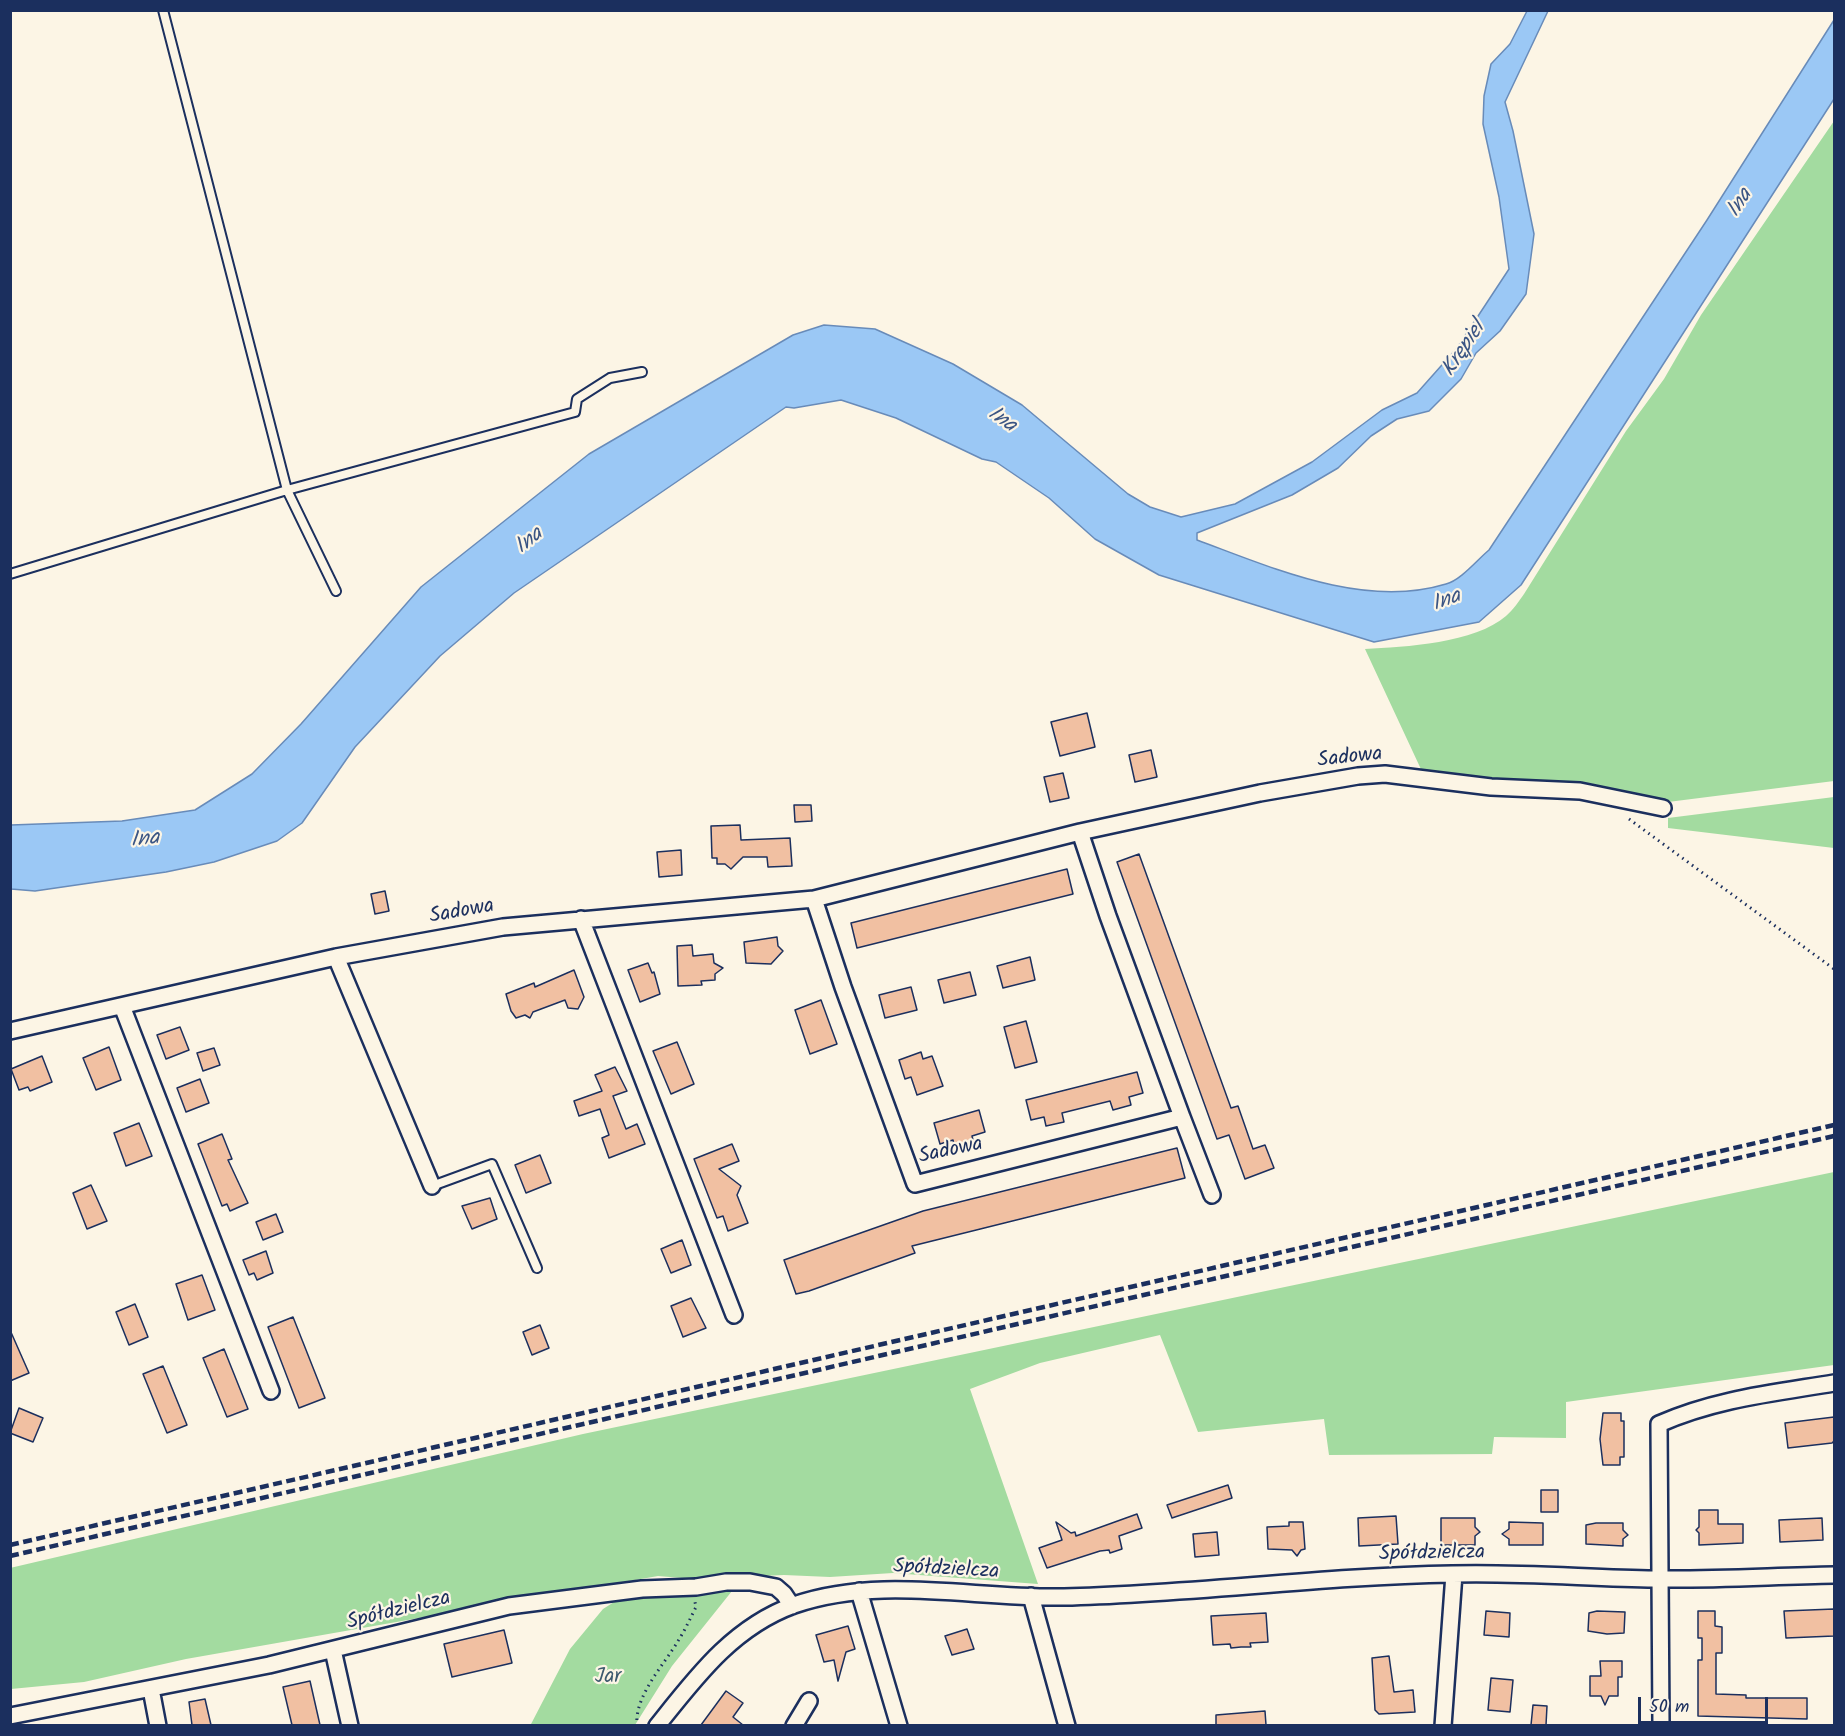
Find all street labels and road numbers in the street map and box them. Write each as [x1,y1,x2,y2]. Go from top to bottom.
street label: Sadowa [1316,743,1384,775]
street label: Sadowa [428,895,496,931]
street label: Sadowa [917,1133,985,1171]
street label: Spółdzielcza [1379,1541,1485,1569]
street label: Spółdzielcza [892,1556,1000,1586]
street label: Spółdzielcza [345,1587,453,1637]

